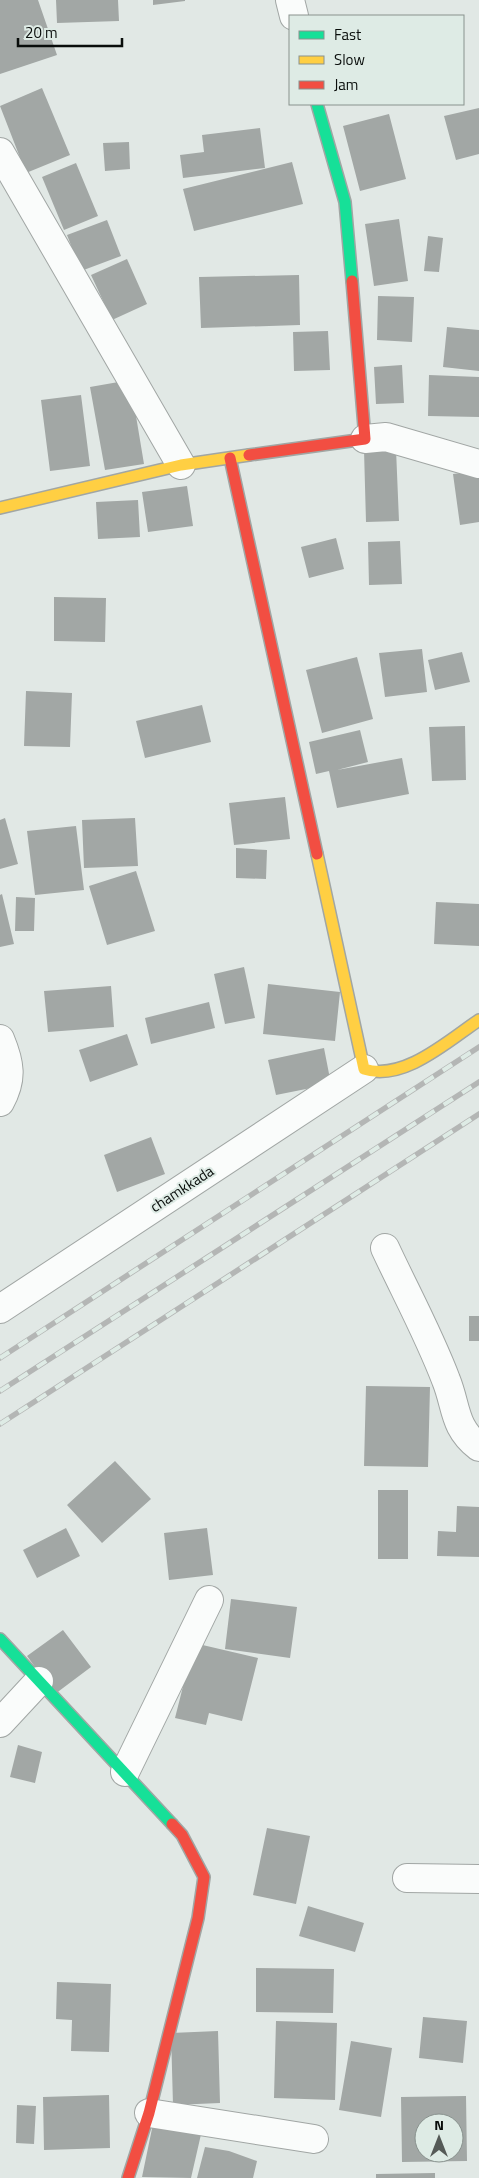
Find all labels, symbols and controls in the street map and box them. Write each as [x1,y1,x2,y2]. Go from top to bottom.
scale bar [18,15,121,47]
legend [289,15,464,105]
text: 20 m [25,21,58,44]
text: Fast [334,23,362,46]
text: Slow [334,48,365,71]
text: Jam [334,73,358,96]
street label: chamkkada [145,1159,219,1218]
north arrow [414,2113,464,2163]
text: N [434,2114,444,2135]

